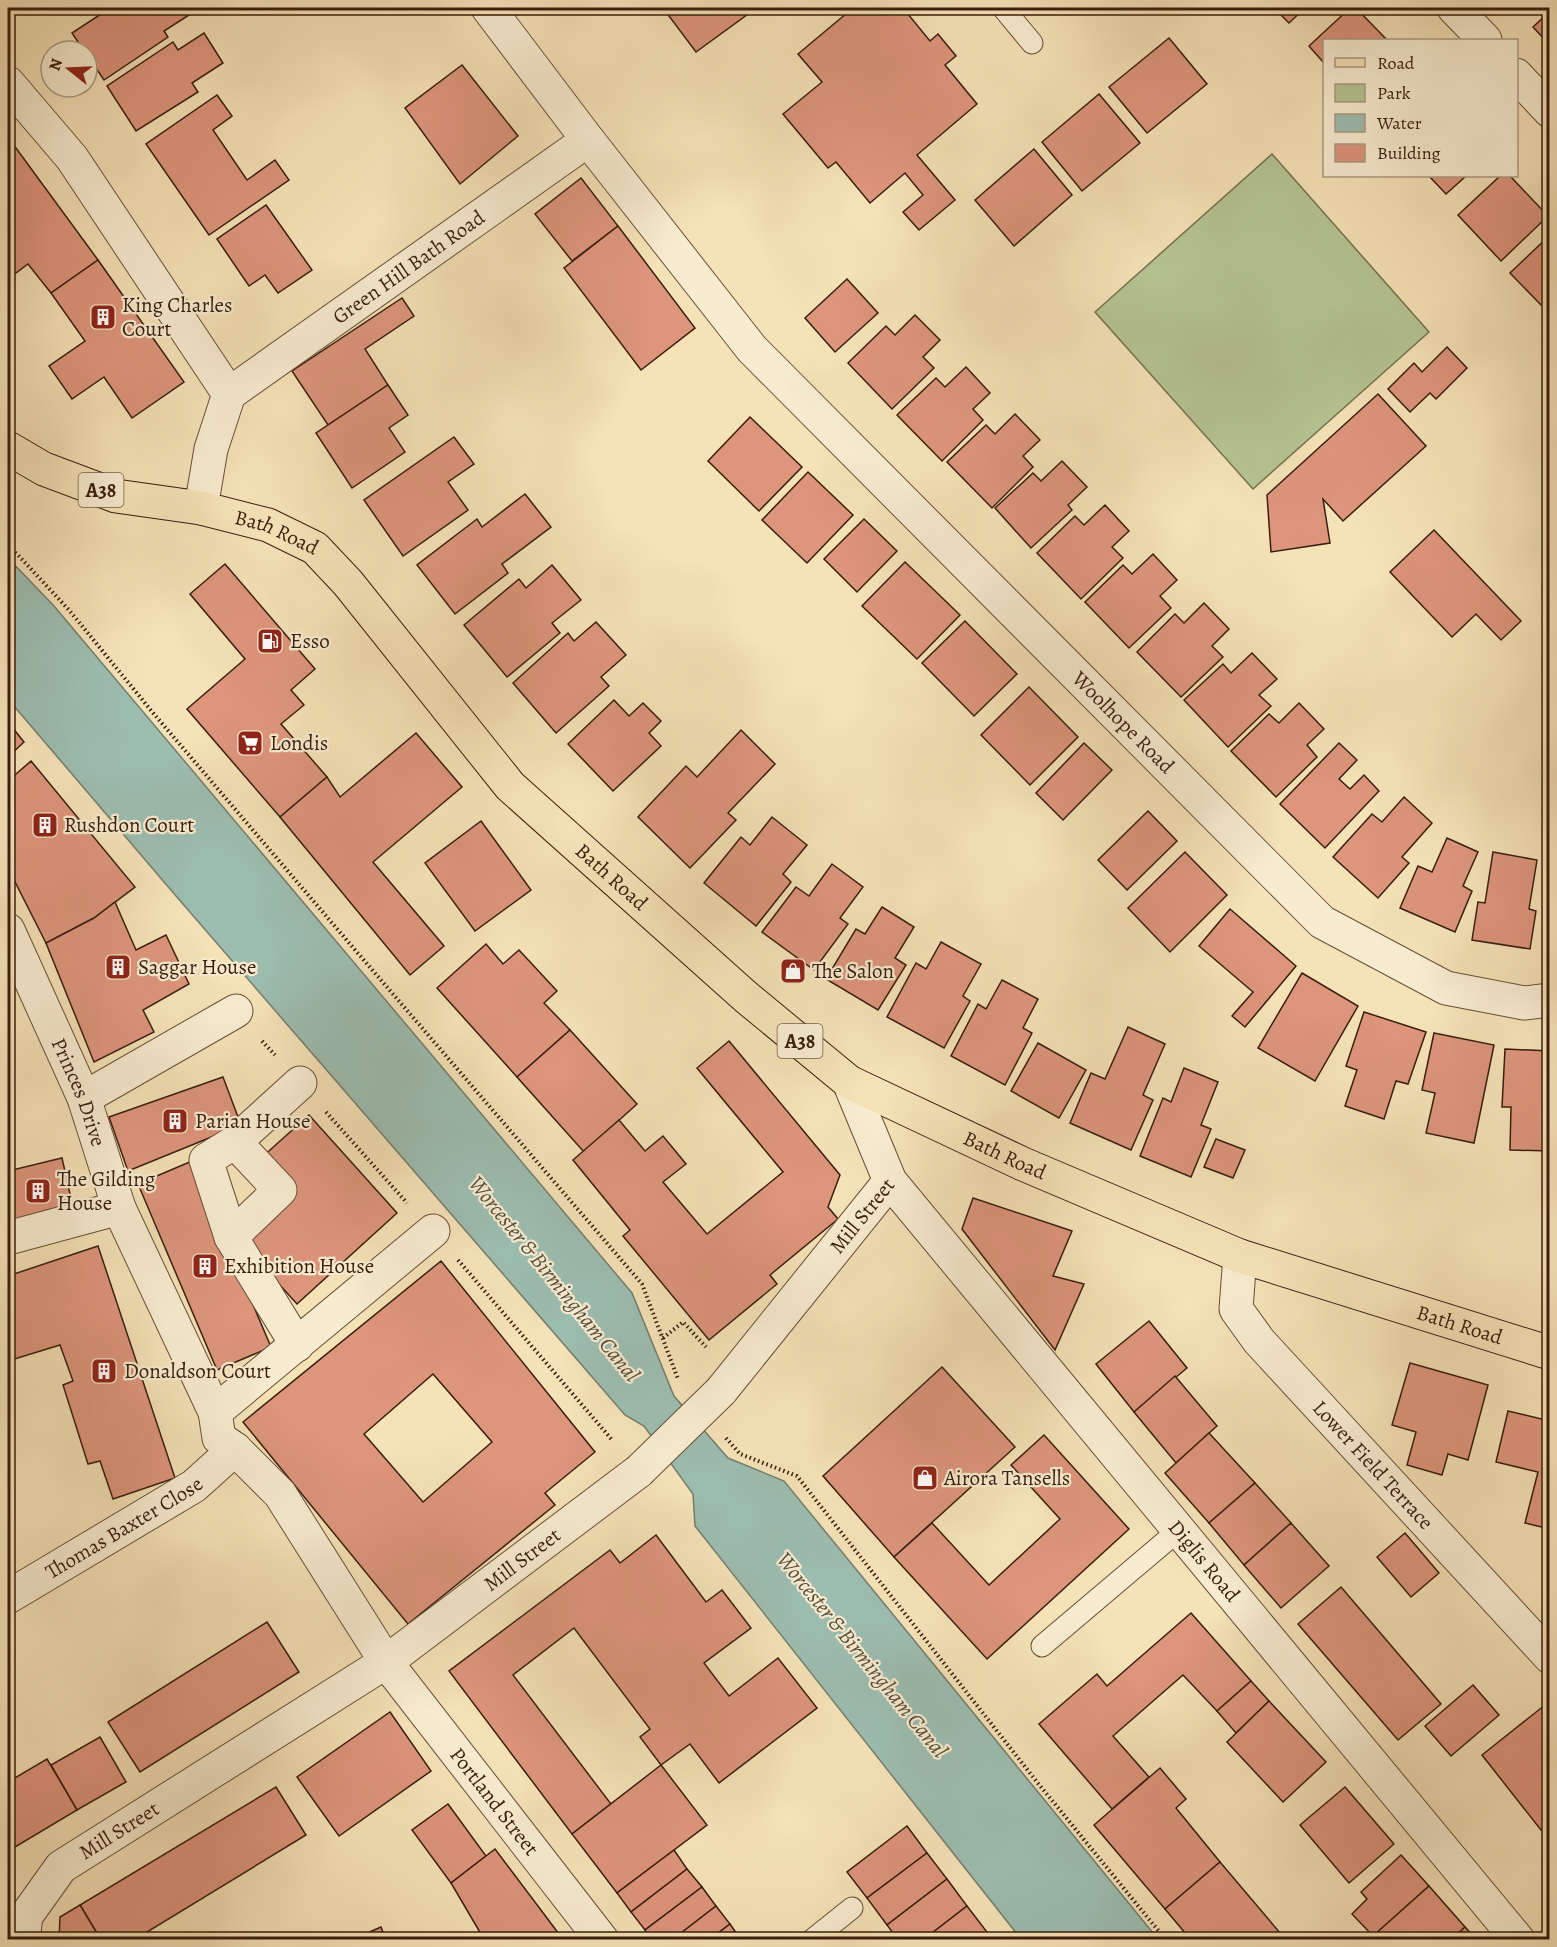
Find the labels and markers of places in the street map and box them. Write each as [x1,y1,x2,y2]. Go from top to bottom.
place label: King Charles Court [122,291,232,343]
building icon: King Charles Court [88,302,118,332]
fuel station icon: Esso [255,626,285,656]
place label: Esso [290,627,330,655]
supermarket icon: Londis [235,728,265,758]
place label: Londis [270,729,328,757]
building icon: Rushdon Court [30,810,60,840]
place label: Rushdon Court [64,811,194,839]
building icon: Saggar House [103,952,133,982]
place label: Saggar House [138,953,256,981]
shop icon: The Salon [778,956,808,986]
place label: The Salon [812,957,894,985]
building icon: Parian House [160,1106,190,1136]
place label: Parian House [195,1107,310,1135]
place label: The Gilding House [57,1165,156,1217]
building icon: The Gilding House [23,1176,53,1206]
building icon: Exhibition House [190,1251,220,1281]
place label: Exhibition House [224,1252,374,1280]
building icon: Donaldson Court [89,1356,119,1386]
place label: Donaldson Court [124,1357,271,1385]
shop icon: Airora Tansells [910,1463,940,1493]
place label: Airora Tansells [943,1464,1070,1492]

